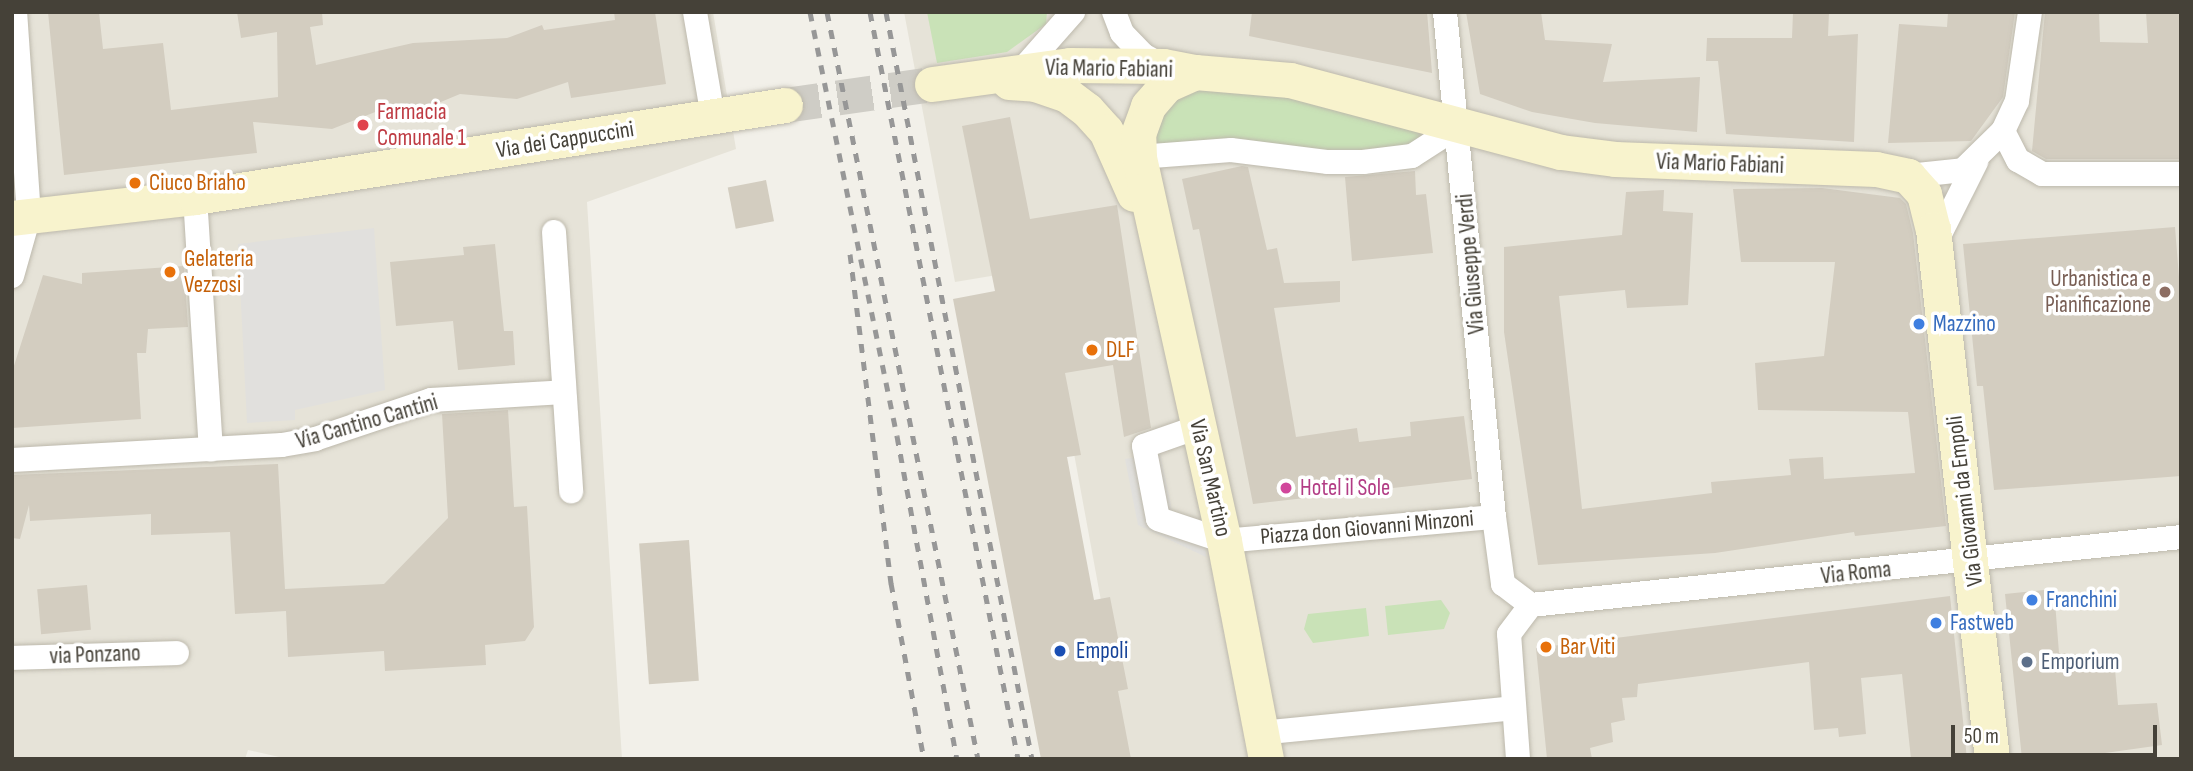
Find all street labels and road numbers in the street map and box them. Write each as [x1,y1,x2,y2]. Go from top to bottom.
street label: Via Mario Fabiani [1045,54,1173,84]
street label: Via dei Cappuccini [494,116,636,164]
street label: Via Mario Fabiani [1656,148,1784,180]
street label: Via Giuseppe Verdi [1451,193,1491,335]
street label: Via Cantino Cantini [293,389,441,455]
street label: Via Giovanni da Empoli [1941,414,1989,588]
street label: Via San Martino [1183,417,1237,539]
street label: Piazza don Giovanni Minzoni [1259,505,1475,551]
street label: Via Roma [1819,556,1893,590]
street label: via Ponzano [49,640,141,670]

